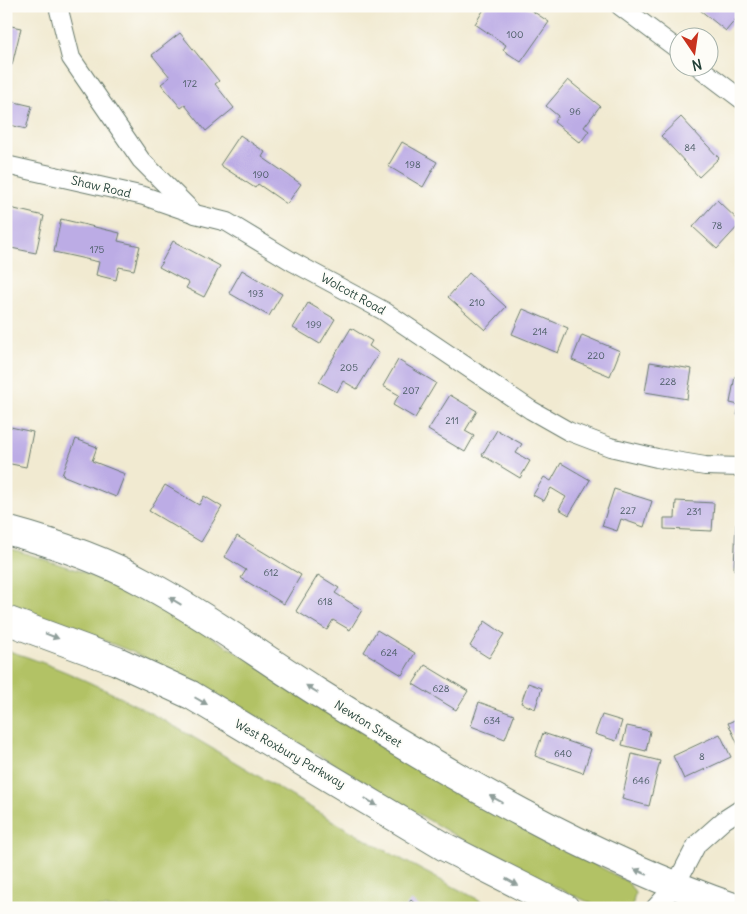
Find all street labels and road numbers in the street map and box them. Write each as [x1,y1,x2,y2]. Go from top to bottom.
street label: Shaw Road [70,172,132,201]
street label: Wolcott Road [318,270,388,317]
street label: Newton Street [332,697,405,750]
street label: West Roxbury Parkway [232,716,348,791]

